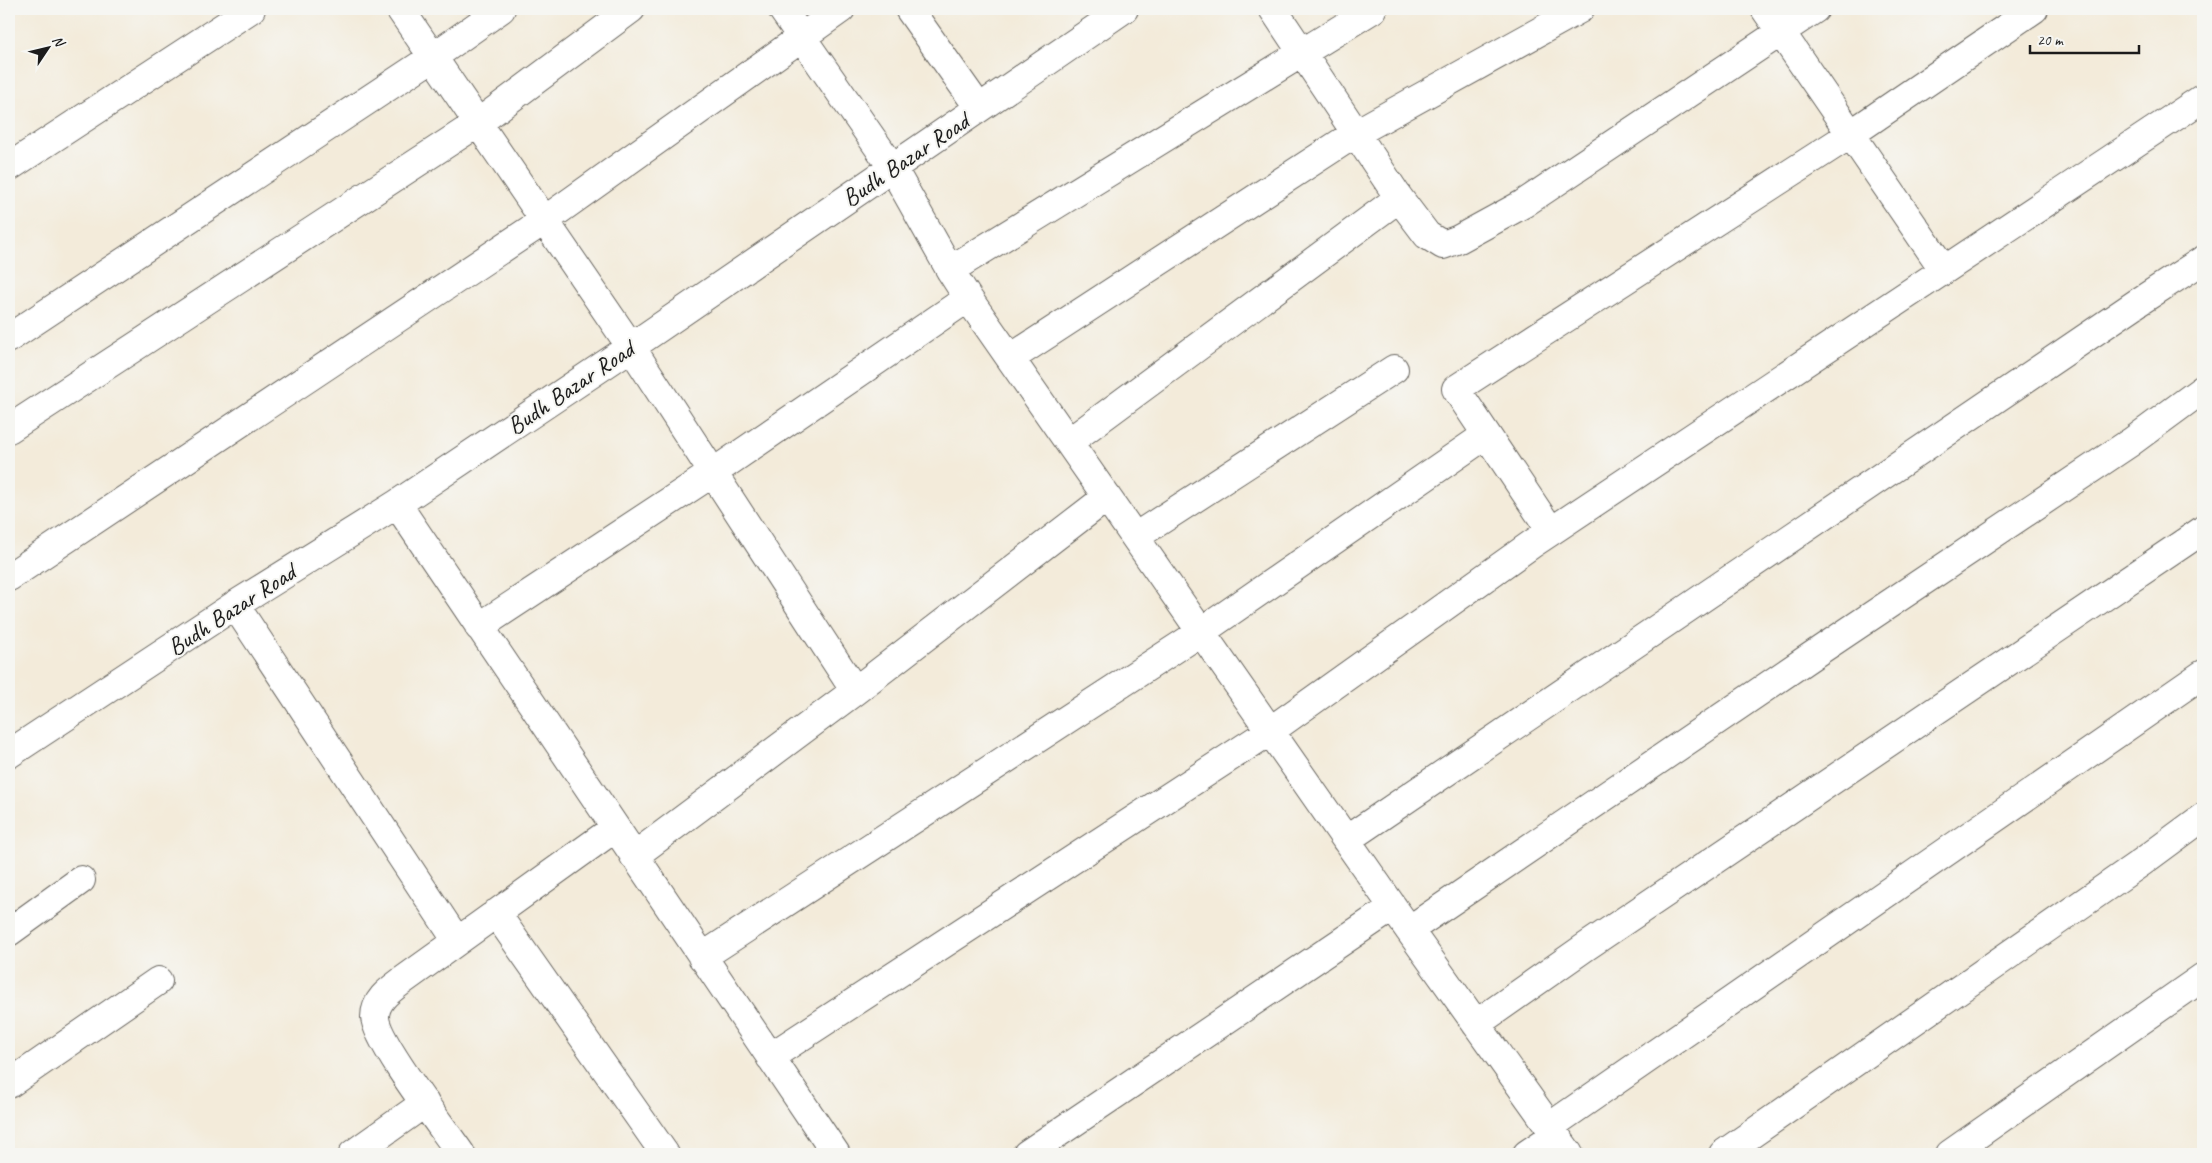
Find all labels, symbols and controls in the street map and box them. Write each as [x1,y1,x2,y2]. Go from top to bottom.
north arrow [22,22,72,72]
scale bar [2030,22,2138,54]
text: 20 m [2037,31,2064,50]
text: N [49,32,69,51]
street label: Budh Bazar Road [836,103,979,214]
street label: Budh Bazar Road [501,331,644,442]
street label: Budh Bazar Road [161,554,305,663]

